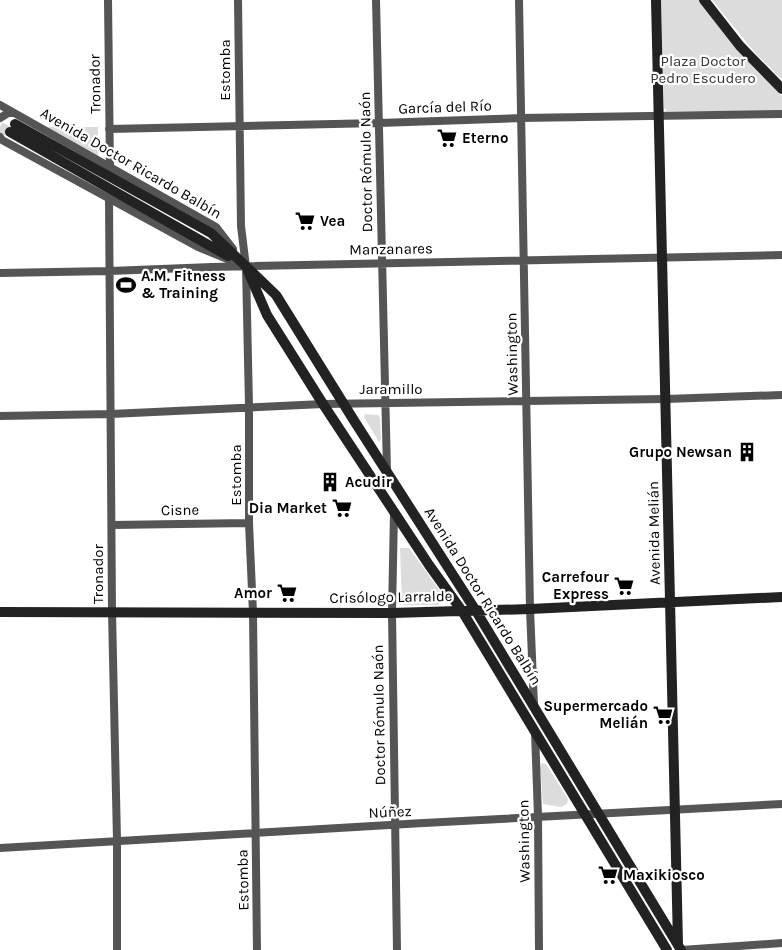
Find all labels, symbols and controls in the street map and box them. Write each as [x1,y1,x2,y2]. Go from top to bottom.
street label: Estomba [216,39,234,101]
park label: Plaza Doctor Pedro Escudero [650,52,756,87]
street label: Tronador [85,53,105,114]
street label: Doctor Rómulo Naón [356,91,376,233]
street label: García del Río [398,96,492,118]
street label: Avenida Doctor Ricardo Balbín [37,104,225,222]
supermarket icon: Eterno [436,127,458,149]
place label: Eterno [462,129,508,147]
supermarket icon: Vea [294,210,316,232]
place label: Vea [320,212,345,230]
street label: Manzanares [349,239,433,259]
place label: A.M. Fitness & Training [141,267,226,302]
sports icon: A.M. Fitness & Training [115,274,137,296]
street label: Washington [502,312,522,396]
street label: Jaramillo [359,380,423,398]
building icon: Grupo Newsan [736,441,758,463]
place label: Grupo Newsan [629,443,732,461]
street label: Estomba [227,444,245,506]
building icon: Acudir [319,471,341,493]
place label: Acudir [345,473,392,491]
street label: Avenida Melián [644,481,664,585]
supermarket icon: Dia Market [331,497,353,519]
place label: Dia Market [249,499,327,517]
street label: Cisne [161,501,199,519]
street label: Avenida Doctor Ricardo Balbín [421,504,545,688]
street label: Tronador [89,544,107,604]
place label: Carrefour Express [542,568,609,603]
supermarket icon: Carrefour Express [613,575,635,597]
supermarket icon: Amor [276,582,298,604]
place label: Amor [234,584,272,602]
street label: Crisólogo Larralde [329,587,453,607]
street label: Doctor Rómulo Naón [369,644,389,786]
place label: Supermercado Melián [544,697,648,732]
supermarket icon: Supermercado Melián [652,704,674,726]
street label: Washington [514,799,534,883]
street label: Núñez [368,802,412,822]
street label: Estomba [233,849,253,911]
supermarket icon: Maxikiosco [597,864,619,886]
place label: Maxikiosco [623,866,705,884]

